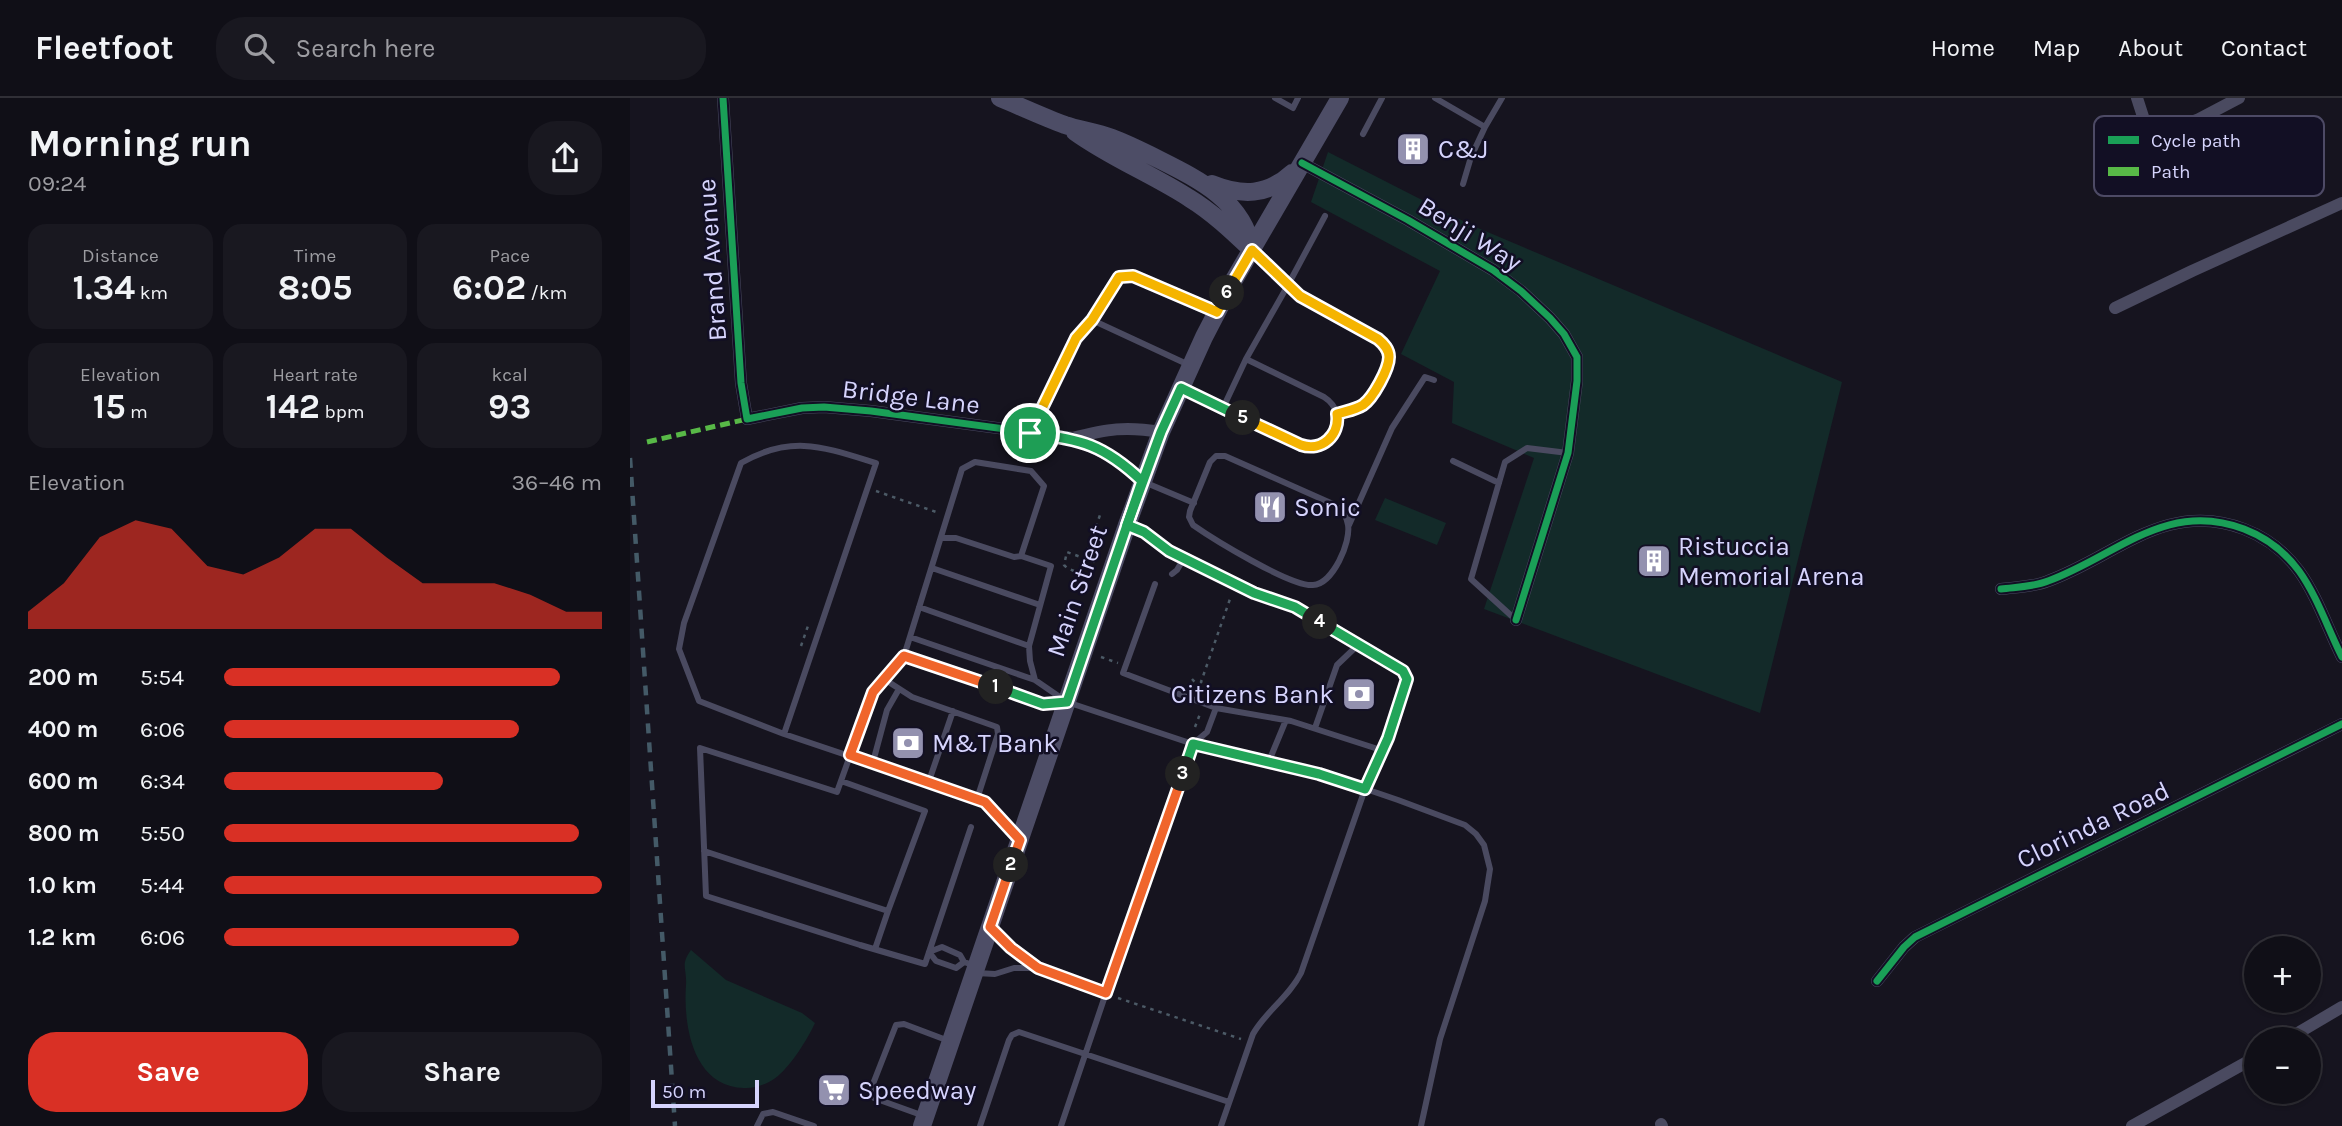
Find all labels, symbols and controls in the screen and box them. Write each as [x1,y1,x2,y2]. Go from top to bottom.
search box [216,17,706,80]
text: Fleetfoot [35,29,174,67]
icon: search [240,29,278,67]
text: Search here [296,33,435,64]
text: Home [1931,34,1995,62]
text: Map [2033,34,2080,62]
text: About [2118,34,2183,62]
text: Contact [2221,34,2307,62]
legend [2094,116,2324,196]
text: Morning run [28,121,252,166]
button: share [528,121,602,195]
building icon: C&J [1394,130,1432,168]
text: Cycle path [2151,130,2241,152]
place label: C&J [1438,134,1488,165]
text: Path [2151,161,2191,183]
text: 09:24 [28,170,86,197]
street label: Brand Avenue [691,178,733,342]
street label: Benji Way [1413,190,1527,278]
text: Distance [82,245,159,267]
text: Time [294,245,336,267]
text: Pace [489,245,530,267]
text: 1.34 [73,267,135,308]
text: 8:05 [278,267,352,308]
text: 6:02 [452,267,526,308]
pin: 6 [1210,276,1244,310]
text: 6 [1221,281,1232,303]
text: km [135,282,168,304]
text: /km [526,282,567,304]
text: Elevation [80,364,161,386]
text: Heart rate [272,364,358,386]
text: kcal [492,364,528,386]
street label: Bridge Lane [840,373,982,421]
text: 15 [93,386,126,427]
text: 142 [265,386,320,427]
text: 93 [488,386,531,427]
pin: 5 [1226,400,1260,436]
text: m [126,401,148,423]
text: bpm [320,401,365,423]
pin [1000,403,1060,463]
text: 5 [1237,406,1248,428]
icon: arrive [1011,414,1049,452]
text: Elevation [28,469,125,496]
text: 36–46 m [511,469,602,496]
restaurant icon: Sonic [1251,488,1289,526]
place label: Sonic [1294,492,1361,523]
street label: Main Street [1040,521,1114,661]
place label: Ristuccia Memorial Arena [1678,531,1865,592]
building icon: Ristuccia Memorial Arena [1635,542,1673,580]
pin: 4 [1302,604,1338,640]
text: 4 [1314,610,1325,632]
text: 200 m [28,664,99,691]
text: 5:54 [140,664,184,691]
pin: 1 [978,670,1014,704]
text: 1 [992,675,999,697]
bank icon: Citizens Bank [1340,675,1378,713]
place label: Citizens Bank [1171,679,1334,710]
text: 400 m [28,716,98,743]
text: 6:06 [140,716,185,743]
bank icon: M&T Bank [889,724,927,762]
place label: M&T Bank [932,728,1058,759]
pin: 3 [1166,756,1200,792]
text: 3 [1177,762,1188,784]
text: 600 m [28,768,99,795]
text: 6:34 [140,768,185,795]
street label: Clorinda Road [2012,775,2174,875]
text: 800 m [28,820,100,847]
text: 5:50 [140,820,185,847]
pin: 2 [994,848,1028,882]
text: 2 [1005,853,1016,875]
text: 1.0 km [28,872,97,899]
text: 5:44 [140,872,184,899]
text: 1.2 km [28,924,96,951]
text: 6:06 [140,924,185,951]
map controls [2244,936,2321,1104]
button: + [2244,936,2321,1013]
button: − [2244,1027,2321,1104]
button: Save [28,1032,308,1112]
button: Share [322,1032,602,1112]
supermarket icon: Speedway [815,1071,853,1109]
place label: Speedway [858,1075,976,1106]
scale bar [651,1077,760,1109]
text: 50 m [662,1081,706,1103]

